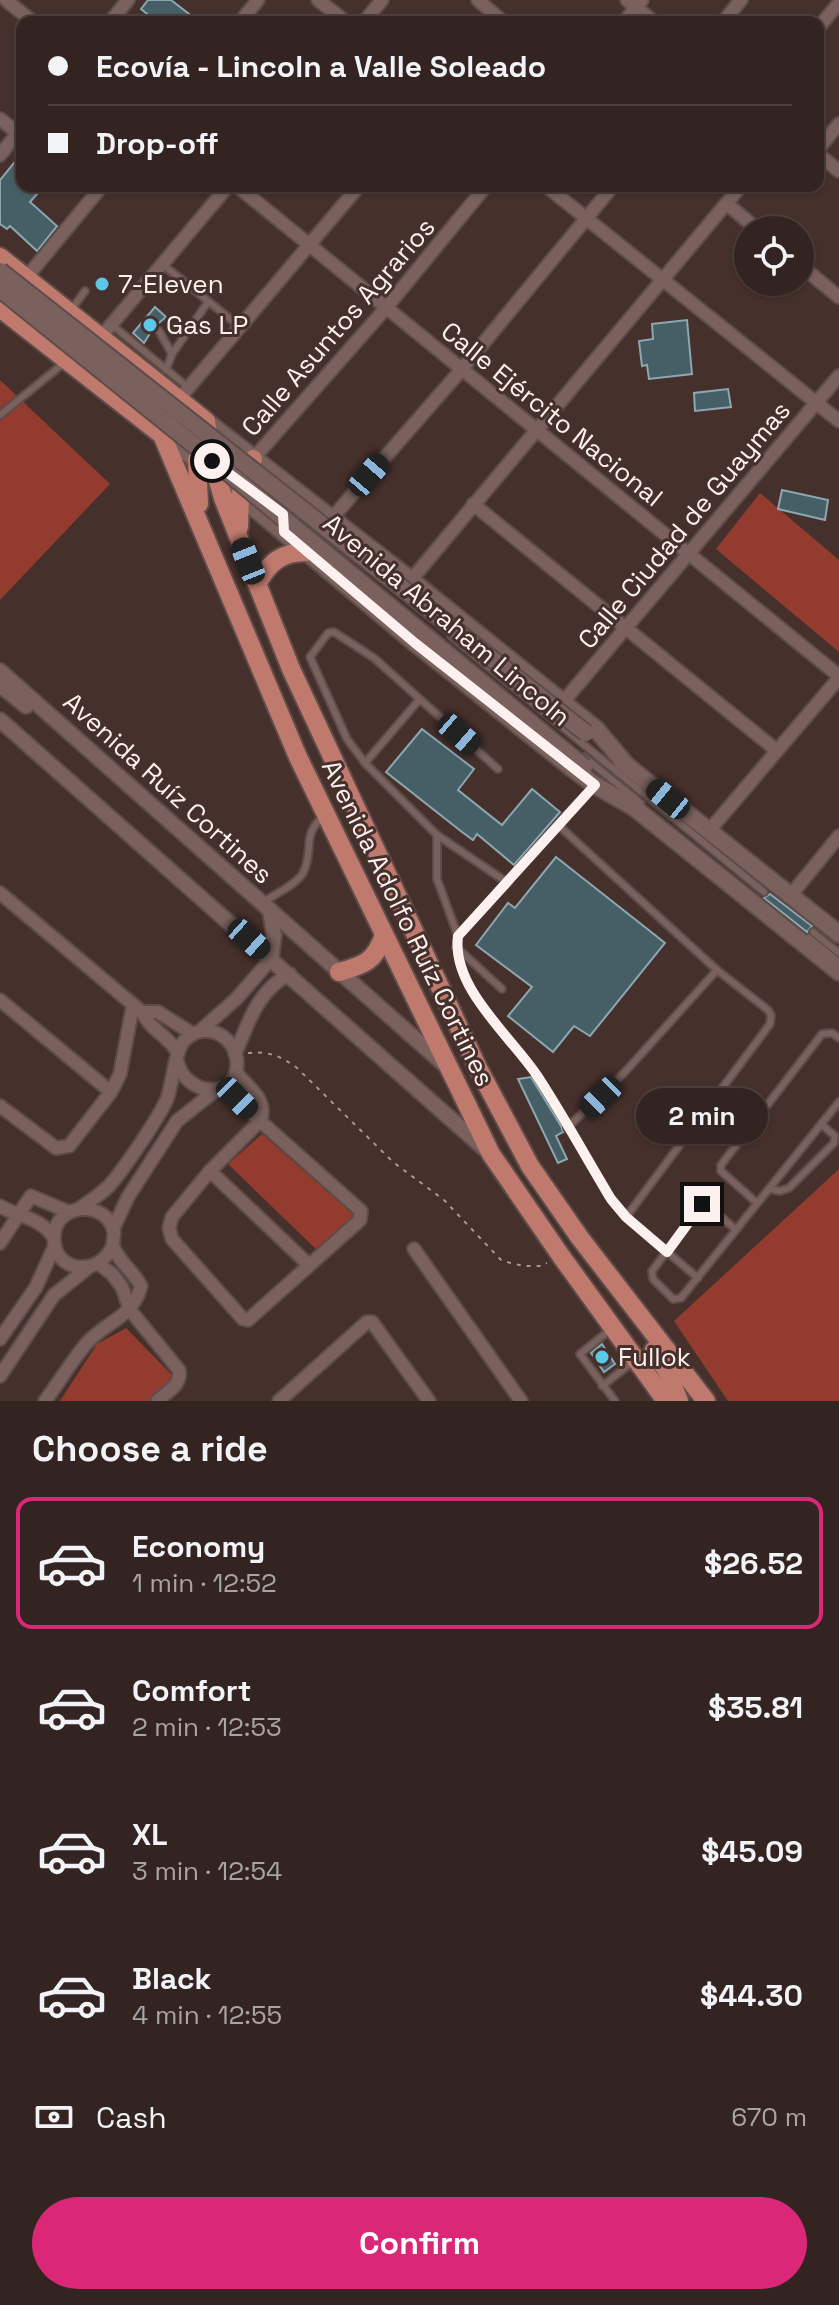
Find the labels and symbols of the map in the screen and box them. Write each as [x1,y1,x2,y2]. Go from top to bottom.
street label: Calle Asuntos Agrarios [234,211,442,443]
place label: 7-Eleven [118,267,224,301]
marker: 7-Eleven [93,275,111,293]
place label: Gas LP [166,308,248,342]
street label: Calle Ejército Nacional [434,314,670,514]
marker: Gas LP [141,316,159,334]
street label: Calle Ciudad de Guaymas [570,394,798,656]
route start [194,443,230,479]
car [344,449,394,501]
street label: Avenida Abraham Lincoln [316,506,578,734]
car [228,534,268,588]
street label: Avenida Ruíz Cortines [56,685,280,891]
car [433,709,485,759]
street label: Avenida Adolfo Ruíz Cortines [314,754,502,1092]
car [642,775,694,823]
car [223,914,275,964]
car [575,1072,627,1122]
car [212,1073,262,1123]
callout: 2 min [636,1088,768,1144]
route end [684,1186,720,1222]
place label: Fullok [618,1340,691,1374]
marker: Fullok [593,1348,611,1366]

